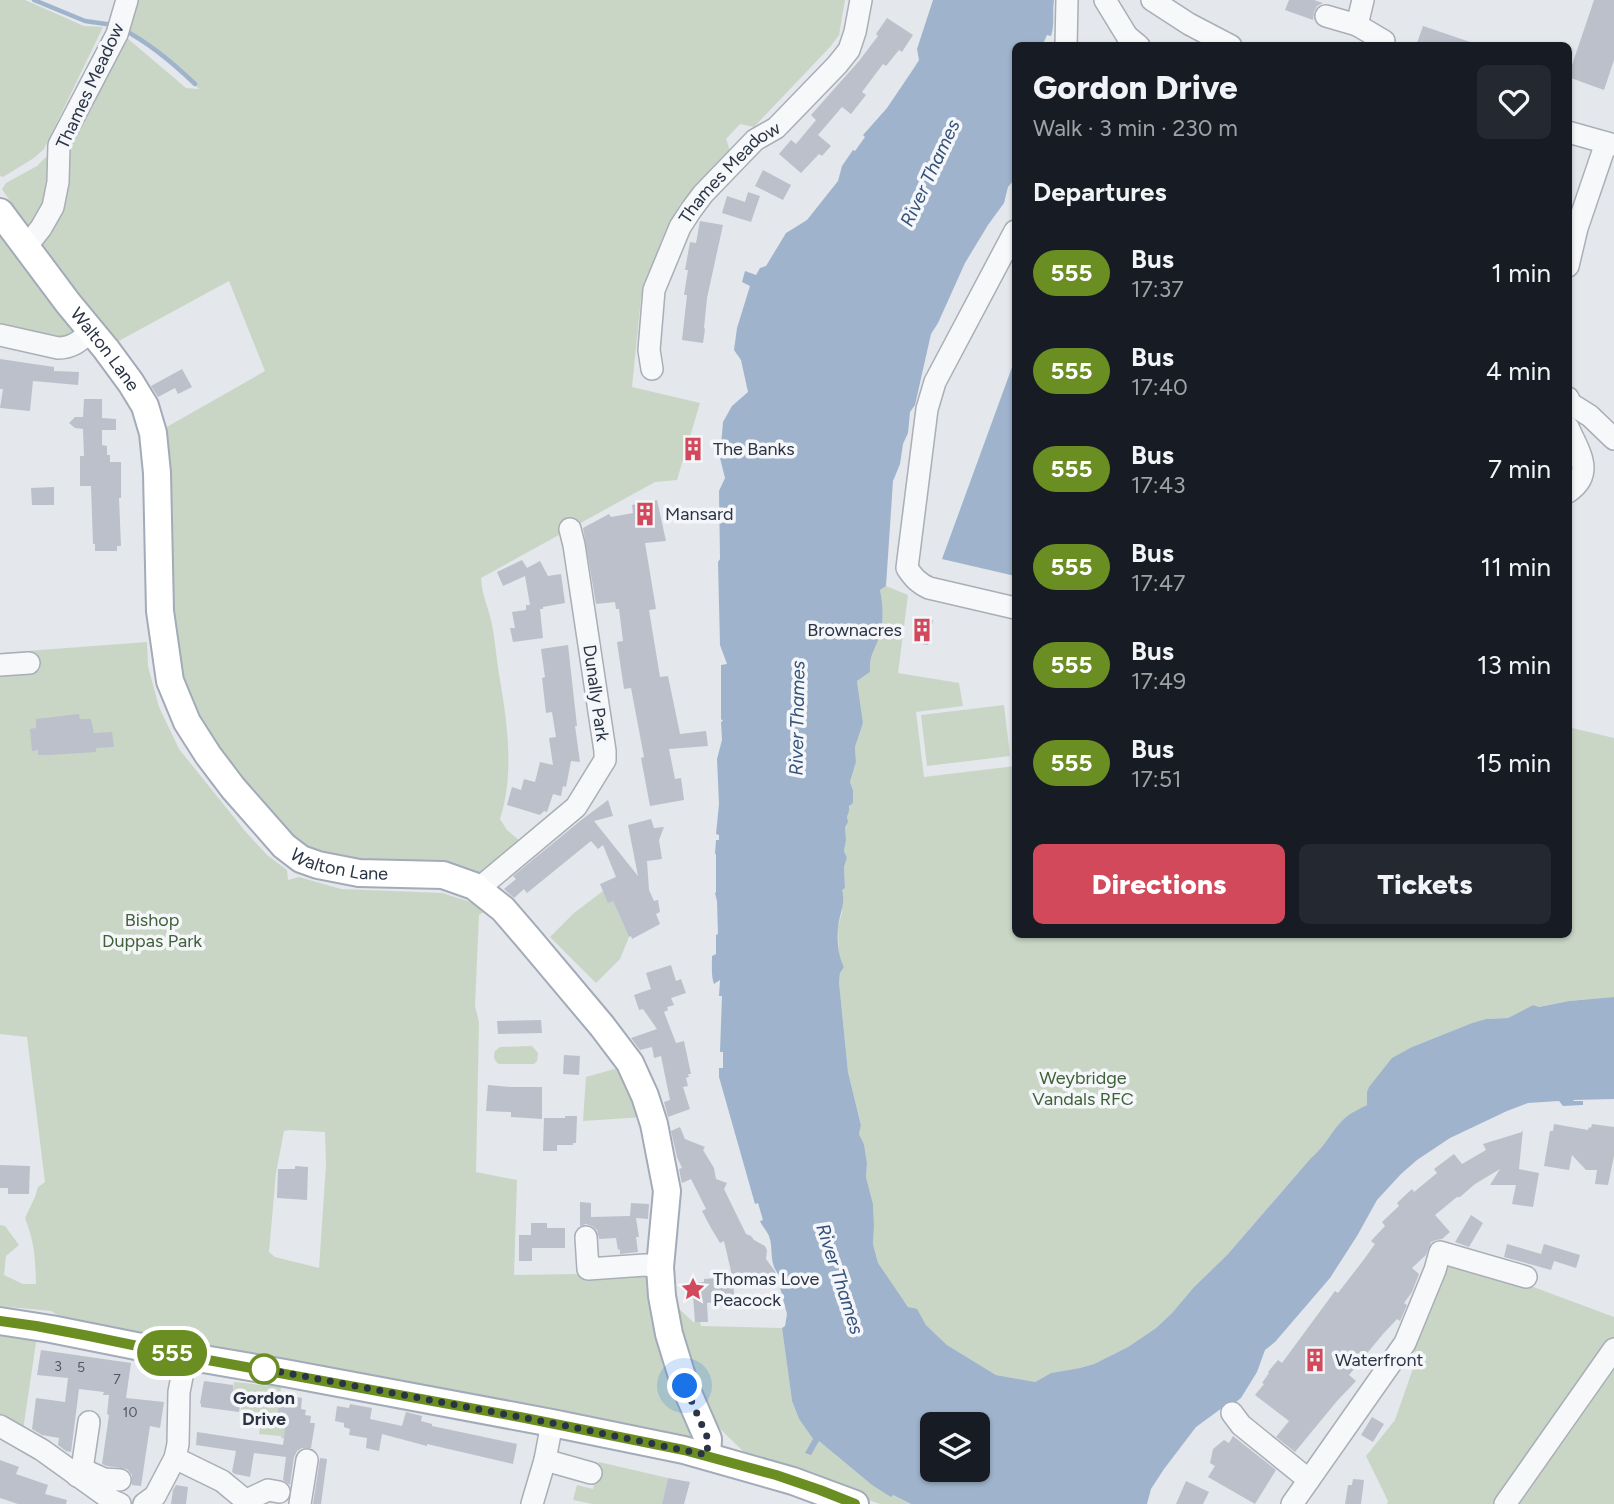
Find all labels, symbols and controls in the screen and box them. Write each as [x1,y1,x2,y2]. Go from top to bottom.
street label: Thames Meadow [51,20,129,152]
button: heart [1477,65,1551,139]
text: Gordon Drive [1033,68,1238,107]
text: Walk · 3 min · 230 m [1033,114,1238,142]
water label: River Thames [895,116,965,230]
street label: Thames Meadow [674,117,784,228]
text: Departures [1033,176,1167,208]
text: Bus [1131,243,1174,275]
text: 1 min [1491,257,1551,289]
text: 555 [1051,258,1092,287]
text: 17:37 [1131,275,1184,303]
street label: Walton Lane [66,303,144,395]
text: Bus [1131,341,1174,373]
text: 4 min [1486,355,1551,387]
text: 555 [1051,356,1092,385]
text: 17:40 [1131,373,1188,401]
building icon: The Banks [679,435,707,463]
place label: The Banks [713,438,795,460]
text: Bus [1131,439,1174,471]
text: 7 min [1488,453,1551,485]
text: 555 [1051,454,1092,483]
text: 17:43 [1131,471,1185,499]
building icon: Mansard [631,500,659,528]
place label: Mansard [665,503,734,525]
text: Bus [1131,537,1174,569]
text: 11 min [1480,551,1551,583]
text: 555 [1051,552,1092,581]
text: 17:47 [1131,569,1185,597]
building icon: Brownacres [908,616,936,644]
place label: Brownacres [807,619,902,641]
text: Bus [1131,635,1174,667]
street label: Dunally Park [578,643,614,743]
text: 13 min [1477,649,1551,681]
text: 555 [1051,650,1092,679]
water label: River Thames [784,660,810,776]
text: 17:49 [1131,667,1186,695]
text: Bus [1131,733,1174,765]
text: 15 min [1476,747,1551,779]
text: 555 [1051,748,1092,777]
text: 17:51 [1131,765,1181,793]
street label: Walton Lane [286,844,389,885]
button: Directions [1033,844,1285,924]
button: Tickets [1299,844,1551,924]
park label: Bishop Duppas Park [102,909,202,952]
park label: Weybridge Vandals RFC [1032,1067,1134,1110]
water label: River Thames [811,1221,869,1337]
place label: Thomas Love Peacock [713,1268,819,1311]
place icon: Thomas Love Peacock [679,1275,707,1303]
line badge: 555 [132,1330,212,1376]
text: 555 [151,1338,193,1367]
building icon: Waterfront [1301,1346,1329,1374]
place label: Waterfront [1335,1349,1424,1371]
marker: Gordon Drive [249,1354,279,1384]
house number: 3 [54,1358,62,1375]
house number: 5 [77,1359,85,1376]
your location [667,1368,702,1403]
house number: 7 [113,1371,121,1388]
place label: Gordon Drive [233,1387,295,1430]
house number: 10 [123,1404,137,1421]
map controls [920,1412,990,1482]
button: layers [920,1412,990,1482]

